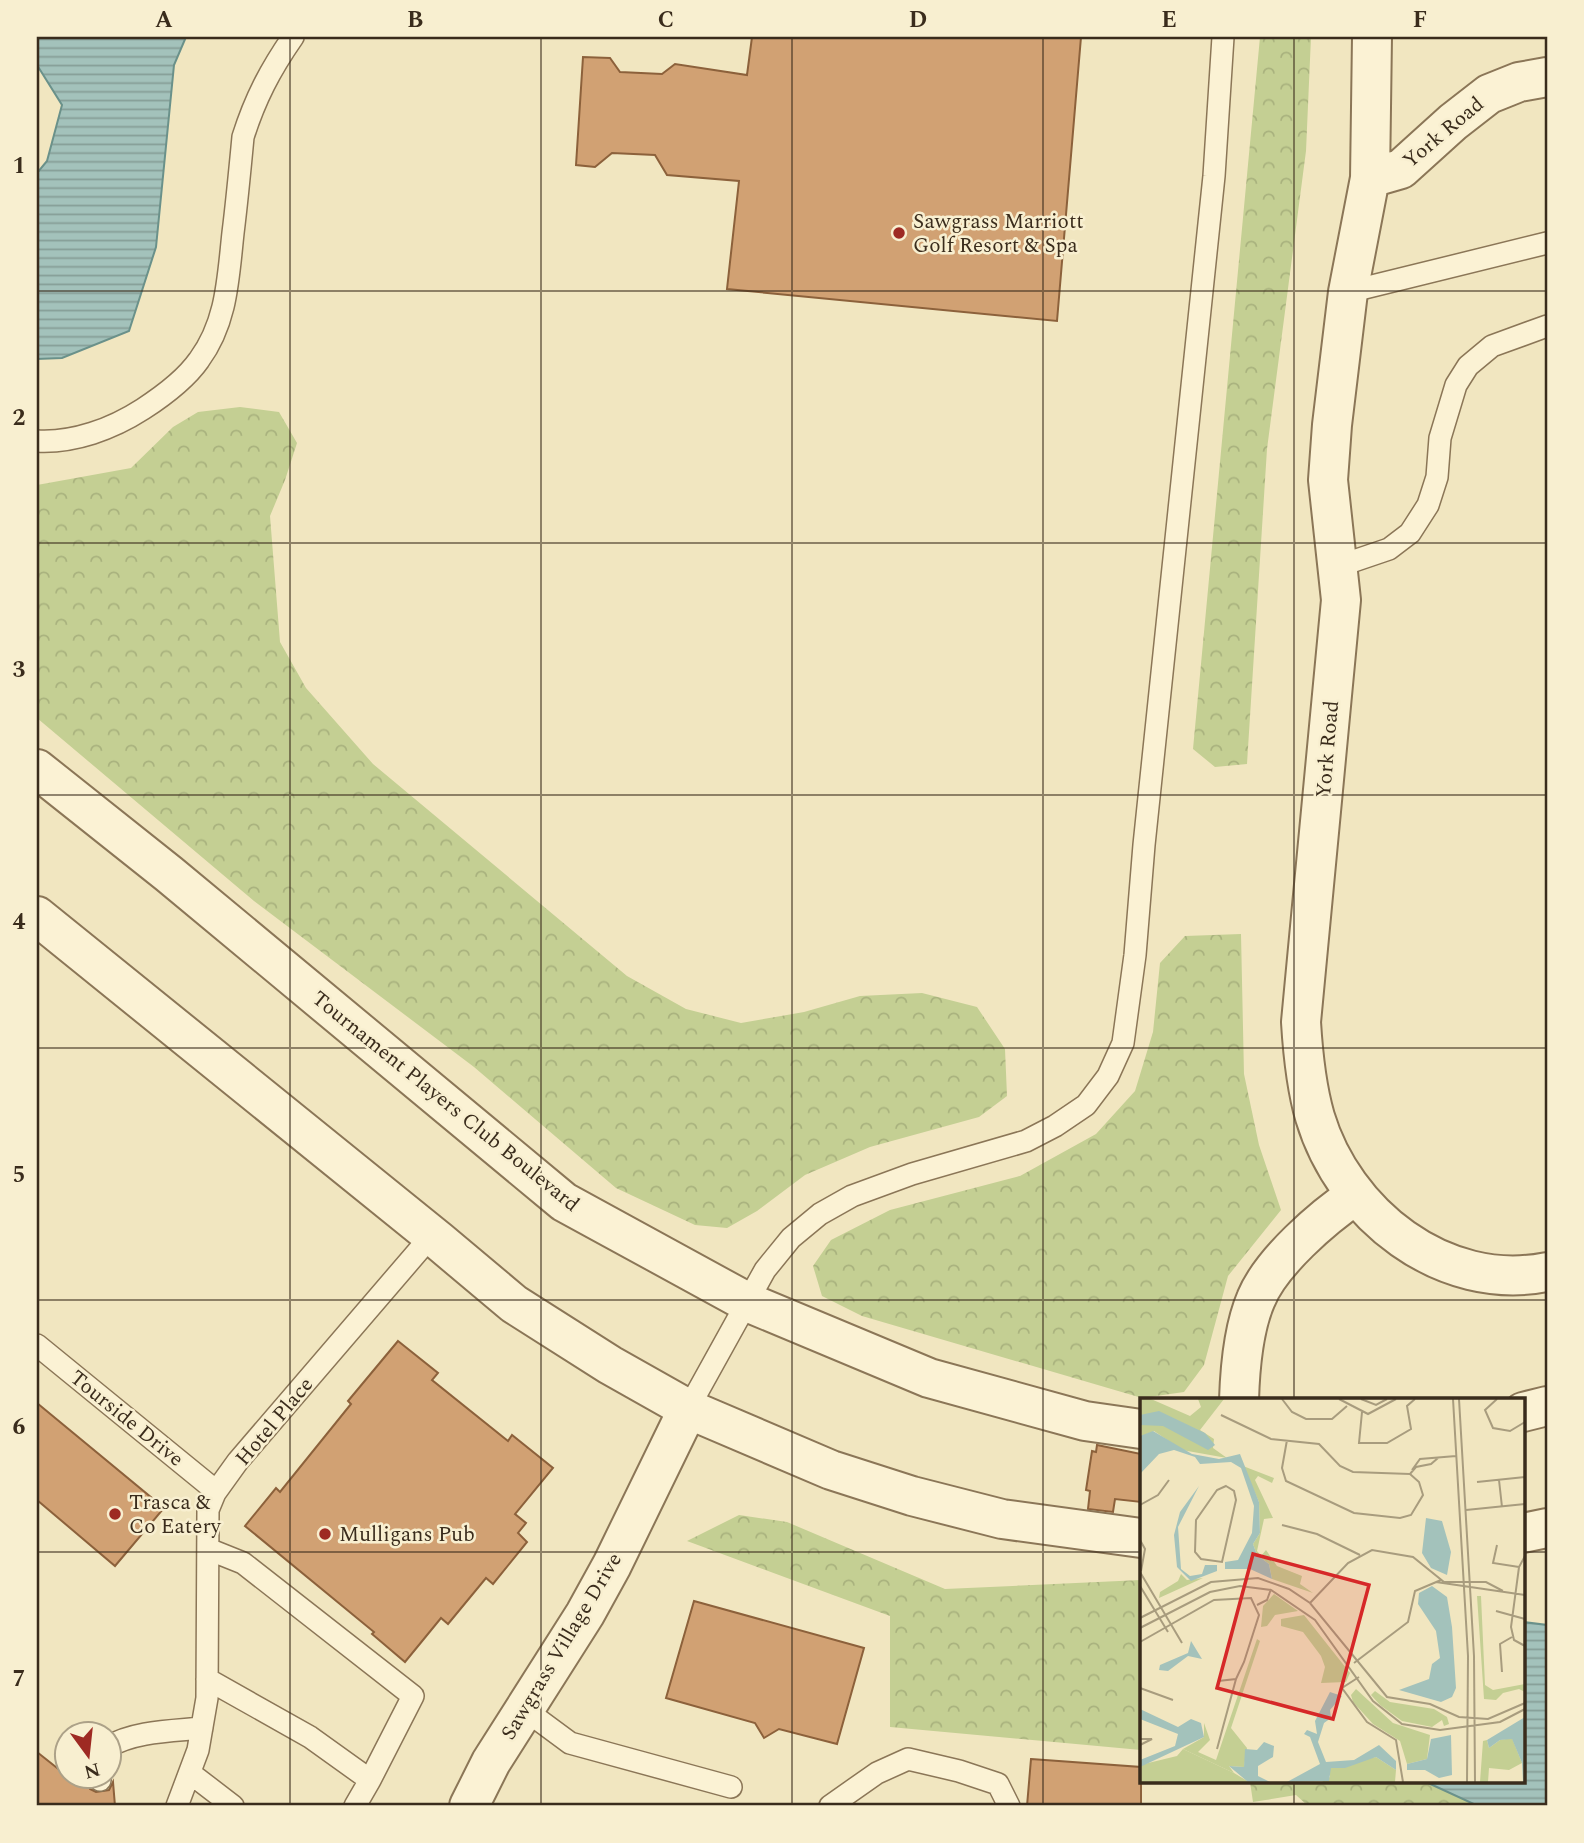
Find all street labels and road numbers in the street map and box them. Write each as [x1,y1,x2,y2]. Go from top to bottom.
street label: York Road [1396,89,1491,176]
street label: York Road [1308,699,1348,799]
street label: Tournament Players Club Boulevard [304,983,586,1220]
street label: Tourside Drive [62,1363,190,1475]
street label: Hotel Place [228,1370,322,1473]
street label: Sawgrass Village Drive [493,1547,631,1746]

